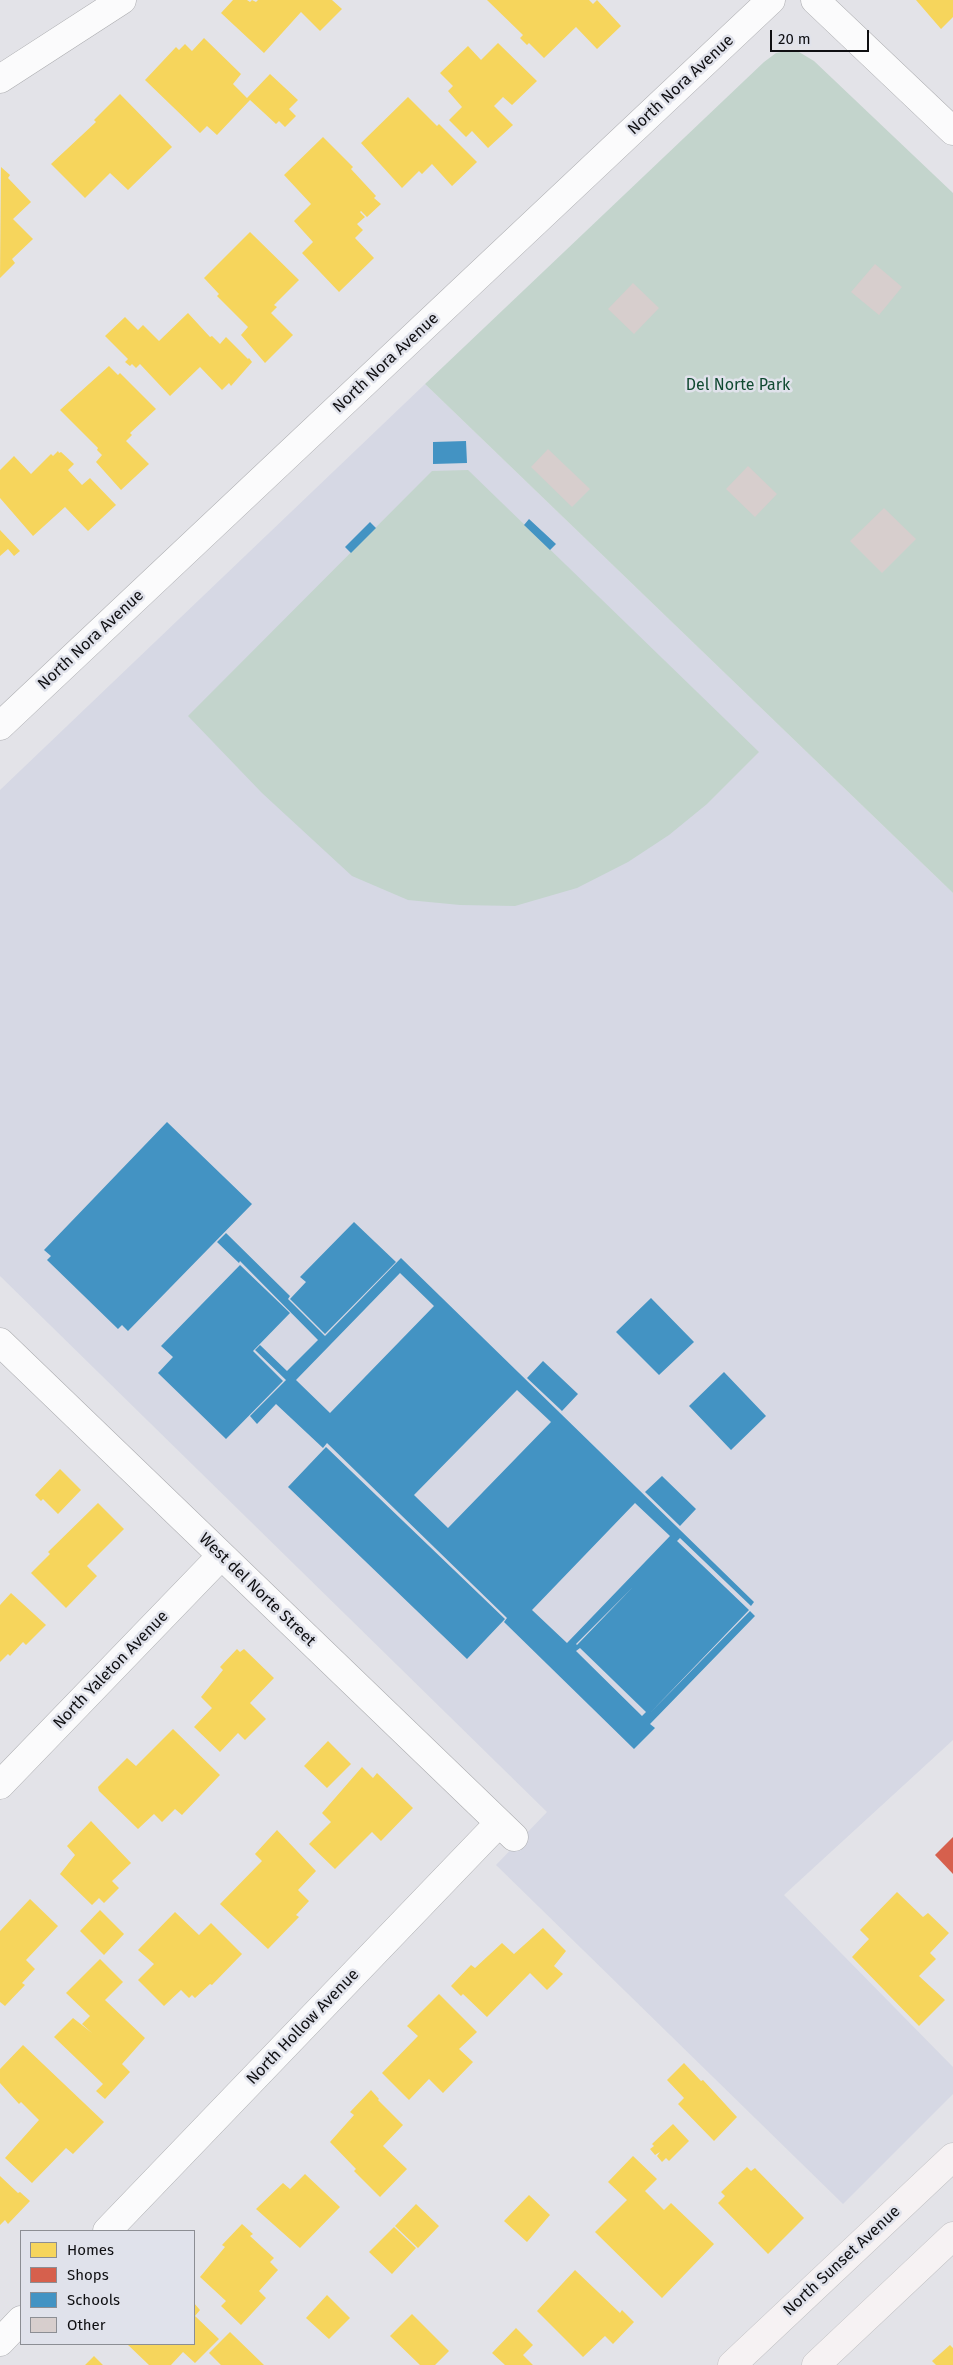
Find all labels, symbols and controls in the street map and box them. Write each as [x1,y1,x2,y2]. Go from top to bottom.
scale bar [773,20,872,52]
text: 20 m [778,30,811,48]
street label: North Nora Avenue [624,31,738,139]
street label: North Nora Avenue [329,309,443,417]
park label: Del Norte Park [686,376,790,396]
street label: North Nora Avenue [34,586,148,694]
street label: West del Norte Street [195,1529,319,1651]
street label: North Yaleton Avenue [50,1607,172,1733]
street label: North Hollow Avenue [243,1965,363,2089]
street label: North Sunset Avenue [780,2202,904,2320]
legend [20,2230,195,2345]
text: Homes [67,2241,114,2259]
text: Shops [67,2266,109,2284]
text: Schools [67,2291,120,2309]
text: Other [67,2316,106,2334]

